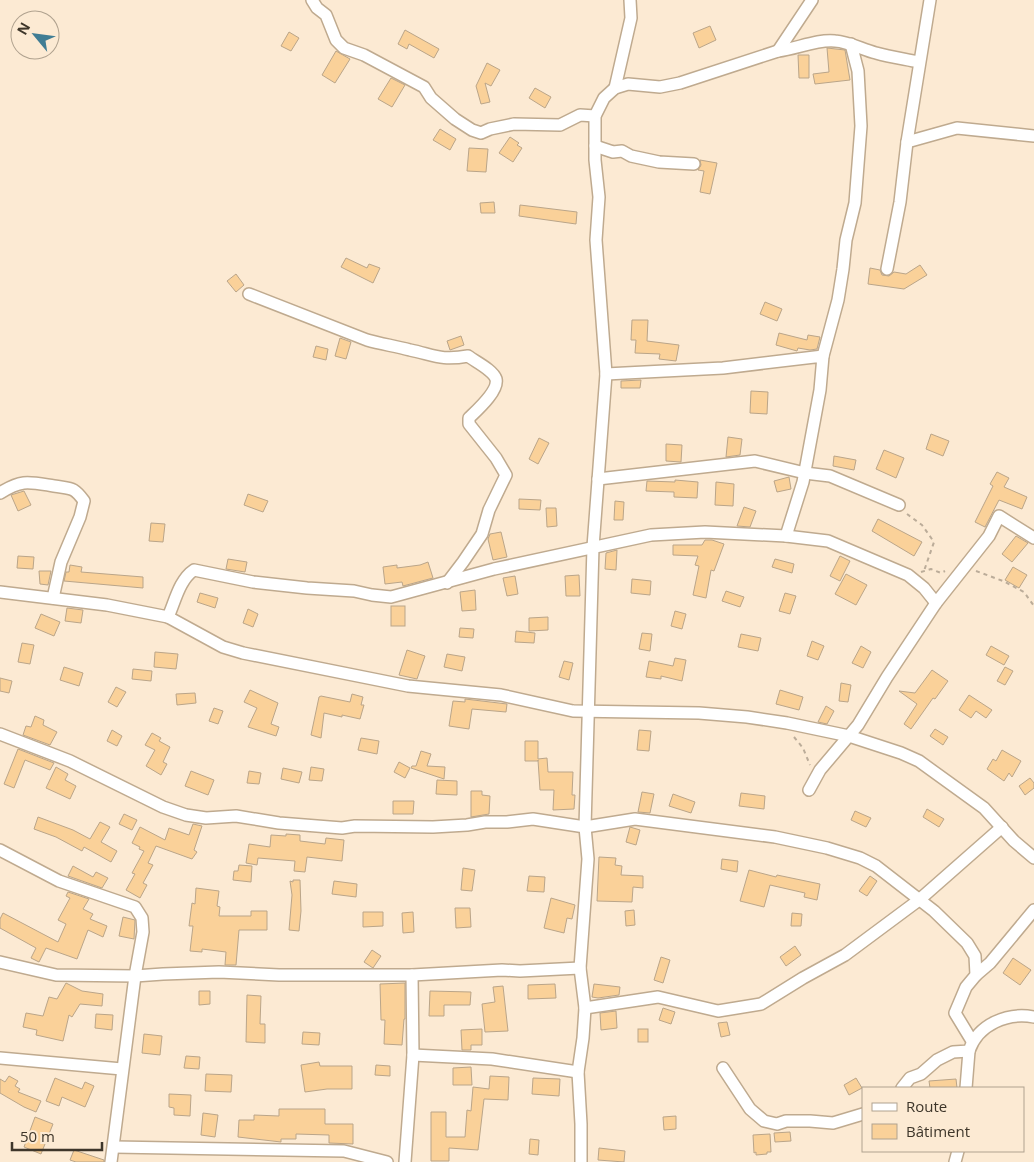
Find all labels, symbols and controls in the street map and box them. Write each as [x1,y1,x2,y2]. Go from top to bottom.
north arrow [10,10,60,60]
text: N [12,19,34,38]
legend [862,1087,1024,1152]
text: Route [906,1096,947,1116]
scale bar [12,1120,102,1152]
text: Bâtiment [906,1121,970,1141]
text: 50 m [20,1126,55,1146]

